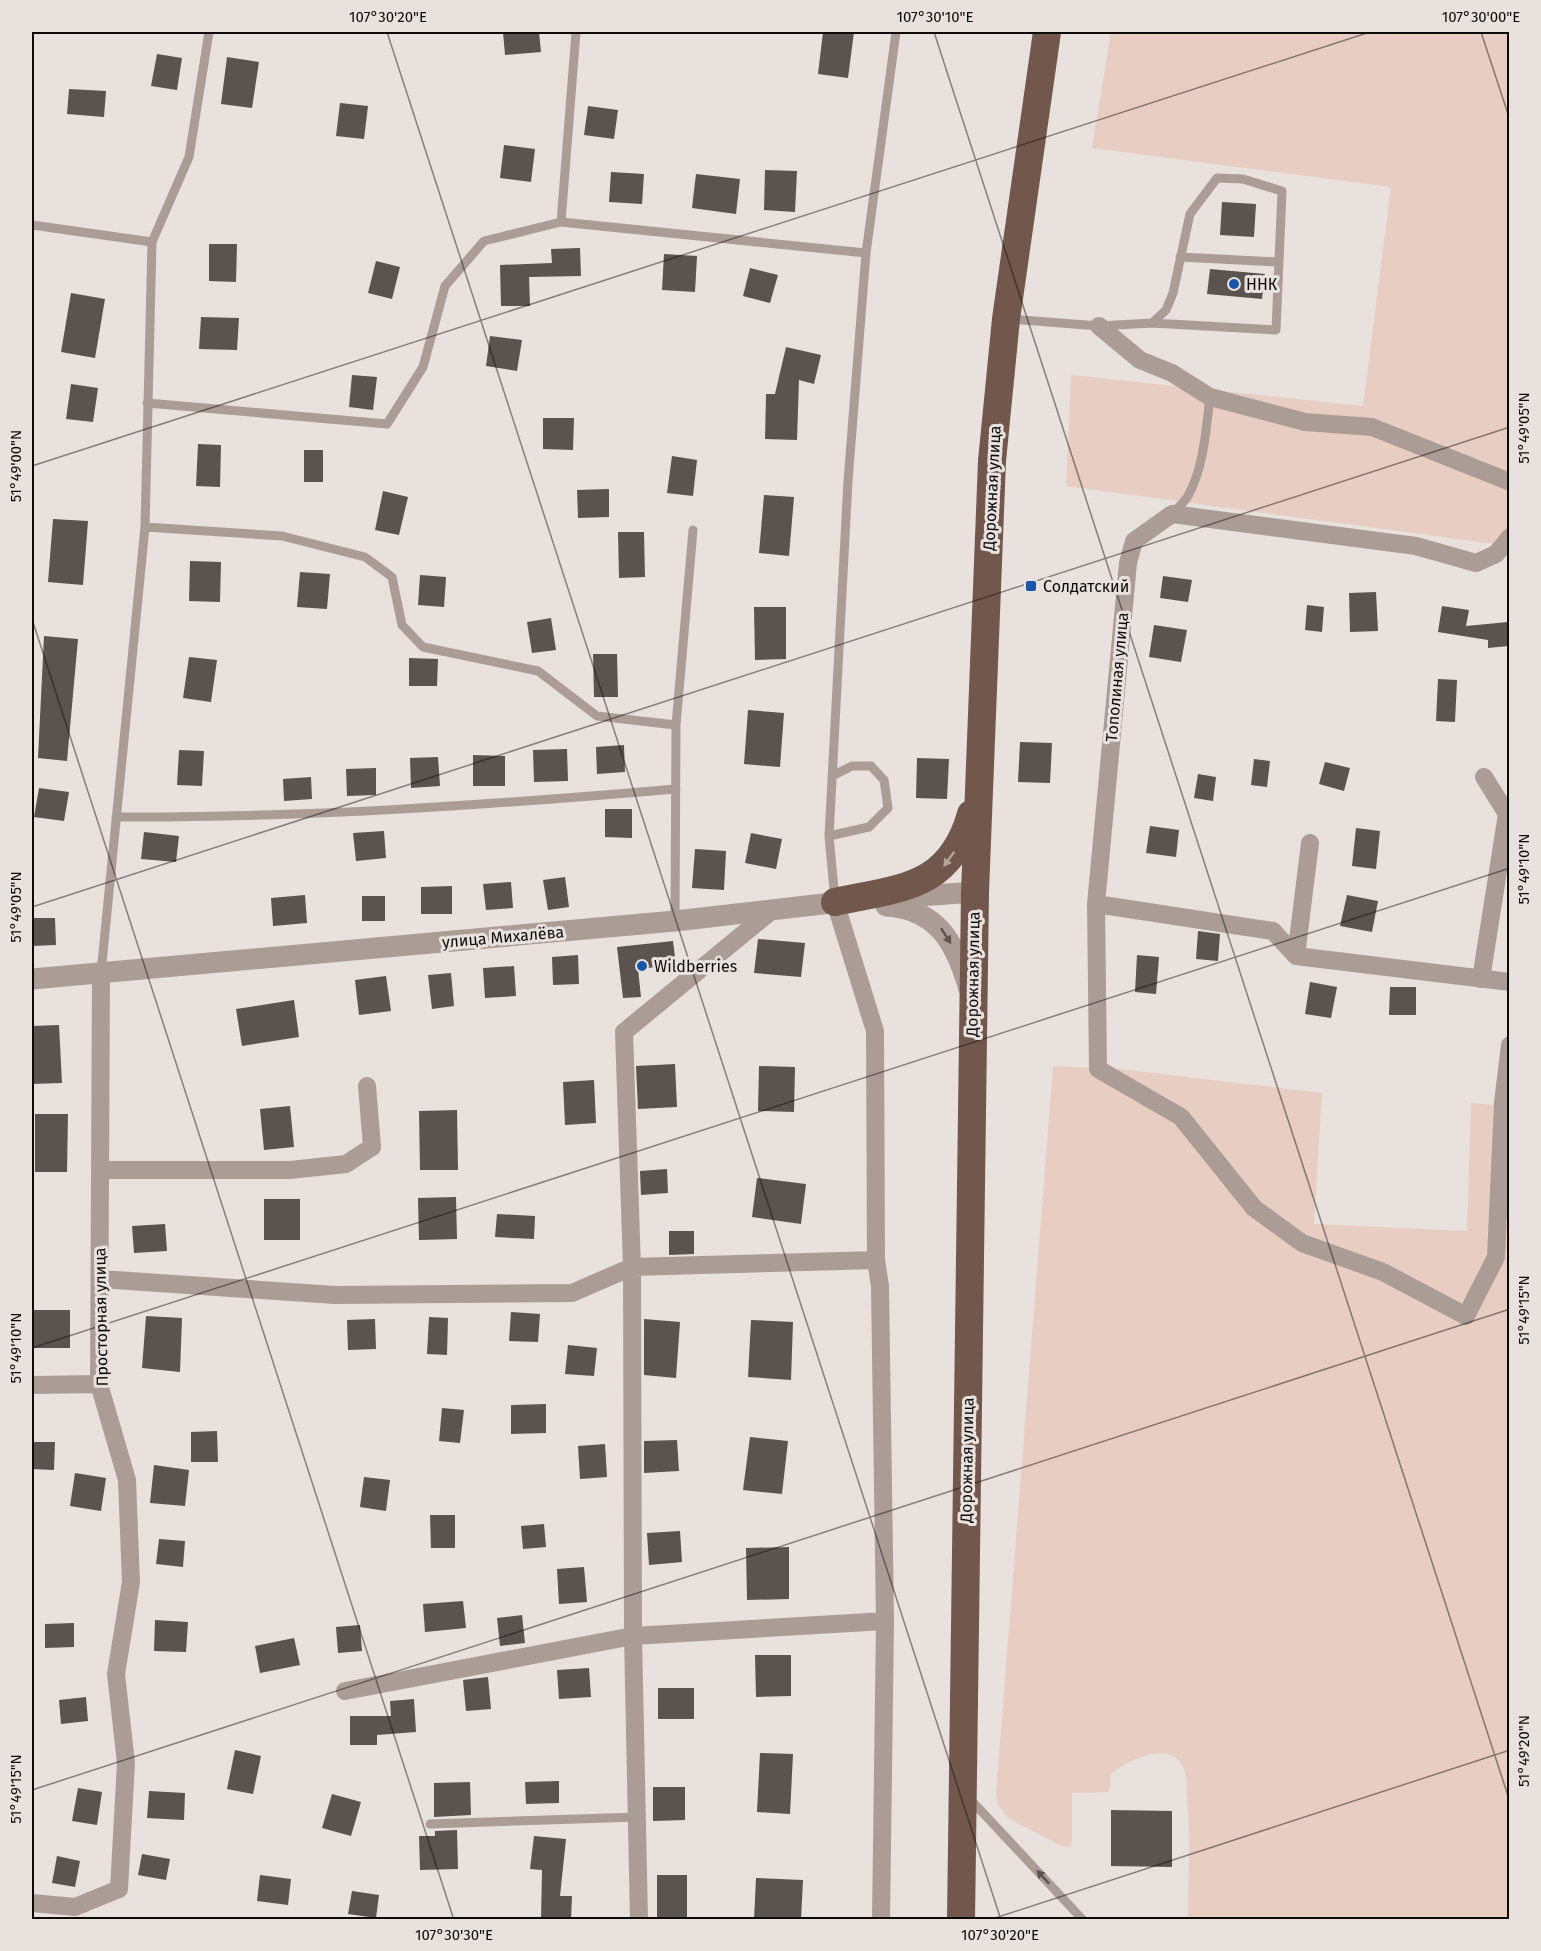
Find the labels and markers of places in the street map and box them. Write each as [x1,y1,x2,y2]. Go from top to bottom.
place label: ННК [1246,275,1278,294]
marker: ННК [1227,277,1241,291]
place label: Солдатский [1043,577,1129,596]
marker: Солдатский [1024,579,1038,593]
place label: Wildberries [654,957,737,976]
marker: Wildberries [635,959,649,973]

